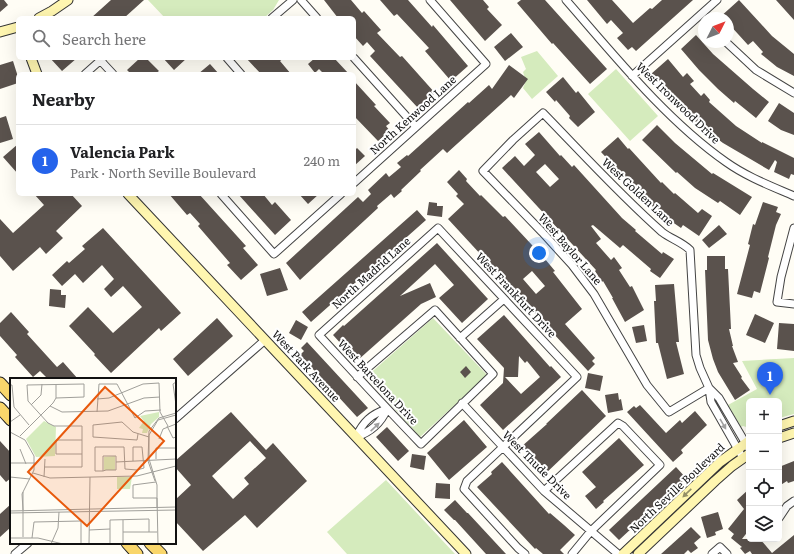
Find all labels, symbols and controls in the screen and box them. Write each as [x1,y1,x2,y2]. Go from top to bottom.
north arrow [698,12,734,48]
search box [16,16,356,60]
icon: search [30,27,52,49]
text: Search here [62,27,146,50]
street label: West Ironwood Drive [633,58,724,147]
street label: North Kenwood Lane [366,71,459,158]
text: Nearby [32,86,95,111]
text: Valencia Park [70,140,175,163]
text: 1 [42,151,48,170]
text: 240 m [304,151,340,170]
street label: West Golden Lane [599,153,679,229]
text: Park · North Seville Boulevard [70,163,256,182]
street label: West Baylor Lane [535,209,606,288]
street label: North Madrid Lane [327,232,413,312]
your location [529,243,549,263]
street label: West Frankfurt Drive [473,248,561,341]
street label: West Park Avenue [269,326,344,405]
street label: West Barcelona Drive [335,335,423,428]
pin: 1 [757,362,783,395]
inset map [10,378,176,544]
map controls [746,398,782,542]
button: + [746,398,782,434]
one-way arrow [719,418,726,430]
one-way arrow [370,422,380,431]
street label: West Thude Drive [500,426,576,503]
button: − [746,434,782,470]
street label: North Seville Boulevard [625,439,728,536]
button: locate [746,470,782,506]
one-way arrow [682,488,692,498]
button: layers [746,506,782,542]

